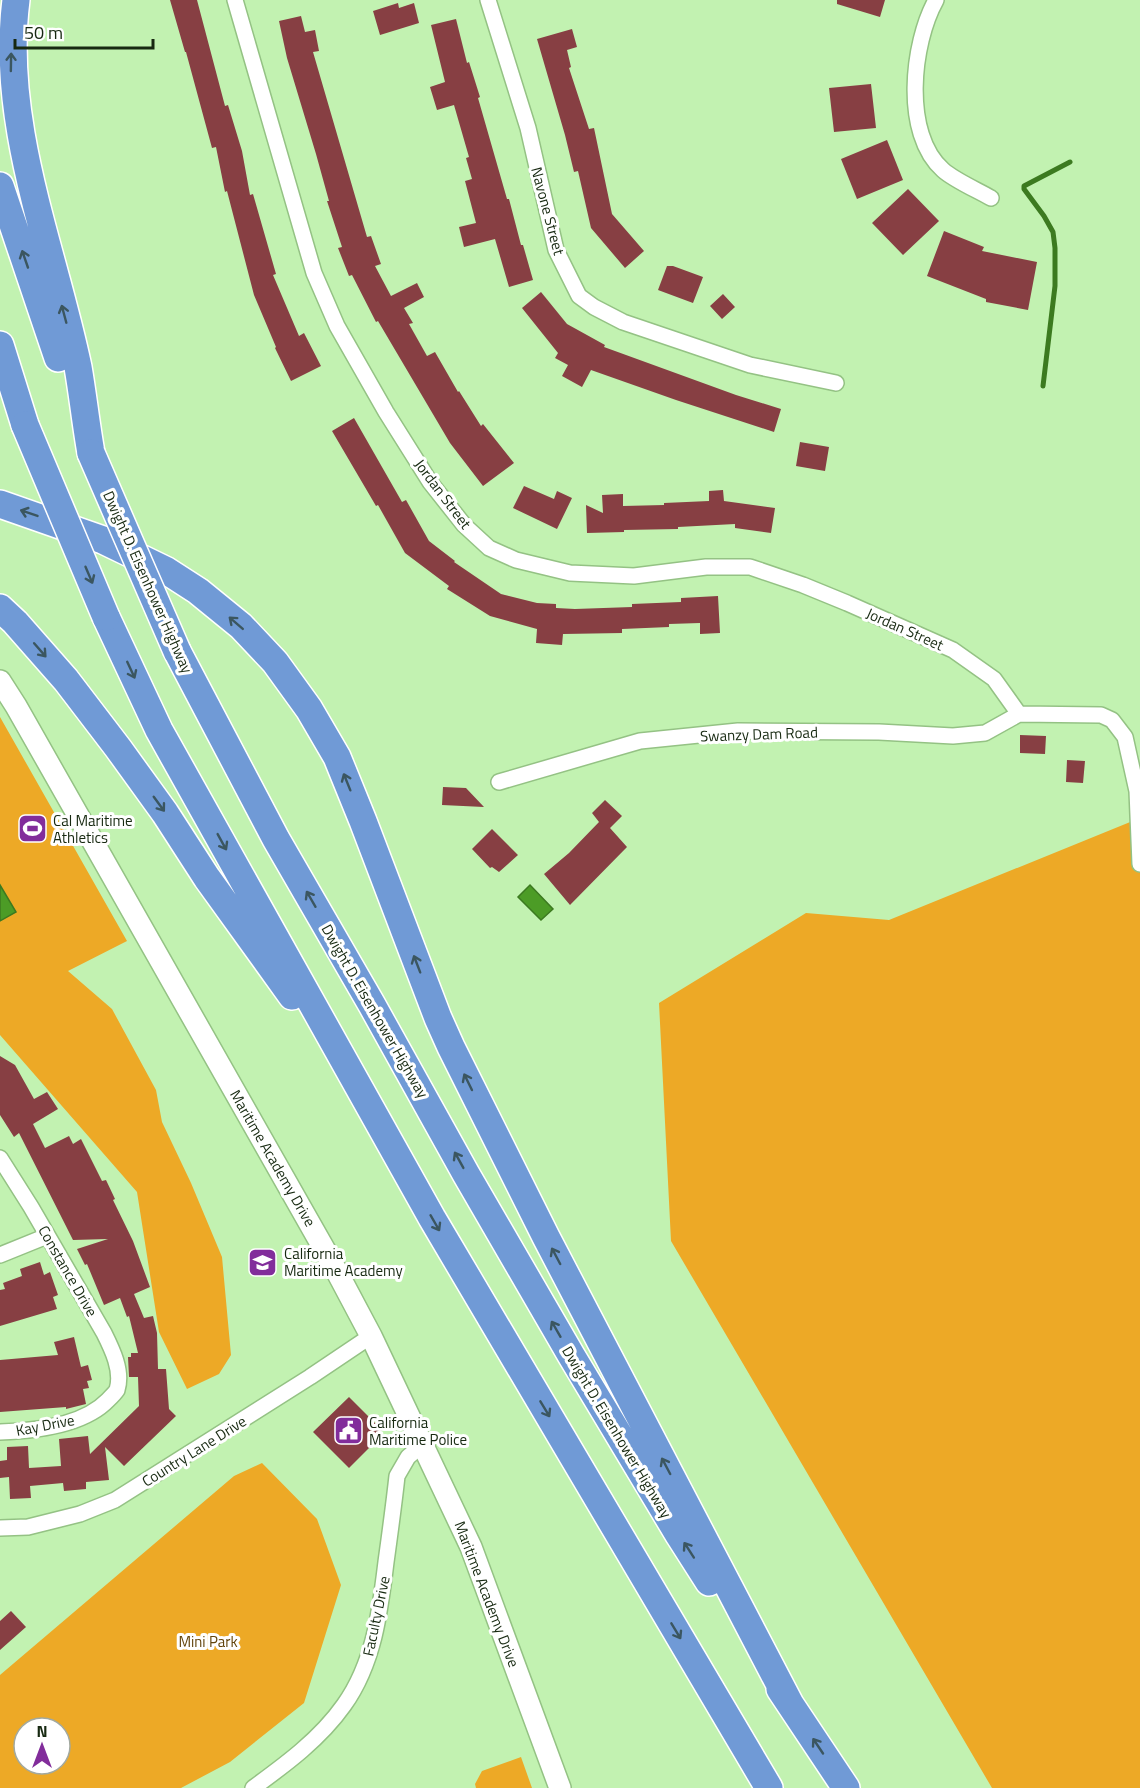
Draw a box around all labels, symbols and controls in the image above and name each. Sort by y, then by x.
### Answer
scale bar [15,12,153,50]
text: 50 m [24,19,63,46]
one-way arrow [5,52,17,72]
street label: Navone Street [525,164,571,258]
one-way arrow [18,250,29,269]
one-way arrow [57,304,69,323]
street label: Jordan Street [409,454,477,535]
street label: Dwight D. Eisenhower Highway [97,487,199,677]
one-way arrow [20,507,39,518]
one-way arrow [83,566,95,584]
street label: Jordan Street [863,602,948,657]
one-way arrow [229,616,244,630]
one-way arrow [33,643,47,658]
one-way arrow [126,660,138,678]
street label: Swanzy Dam Road [700,720,818,748]
one-way arrow [341,773,352,791]
one-way arrow [153,796,165,812]
place label: Cal Maritime Athletics [53,809,133,849]
sports icon: Cal Maritime Athletics [16,813,48,845]
one-way arrow [216,833,228,850]
one-way arrow [304,891,316,908]
street label: Dwight D. Eisenhower Highway [316,920,434,1102]
one-way arrow [410,955,421,973]
one-way arrow [462,1074,473,1092]
street label: Maritime Academy Drive [224,1085,322,1231]
one-way arrow [452,1152,464,1169]
one-way arrow [430,1214,442,1231]
street label: Constance Drive [33,1221,103,1321]
place label: California Maritime Academy [284,1242,403,1282]
school or university icon: California Maritime Academy [247,1246,279,1278]
one-way arrow [550,1248,562,1265]
one-way arrow [549,1321,561,1338]
street label: Dwight D. Eisenhower Highway [556,1342,678,1522]
one-way arrow [539,1400,551,1417]
street label: Kay Drive [14,1408,76,1442]
street label: Country Lane Drive [137,1410,251,1492]
place label: California Maritime Police [369,1411,467,1451]
public building icon: California Maritime Police [332,1415,364,1447]
one-way arrow [660,1458,672,1475]
street label: Maritime Academy Drive [449,1518,525,1670]
one-way arrow [682,1542,694,1559]
street label: Faculty Drive [356,1574,396,1658]
one-way arrow [671,1622,683,1639]
park label: Mini Park [178,1630,238,1653]
north arrow [12,1716,72,1776]
text: N [36,1719,48,1743]
one-way arrow [812,1738,824,1755]

